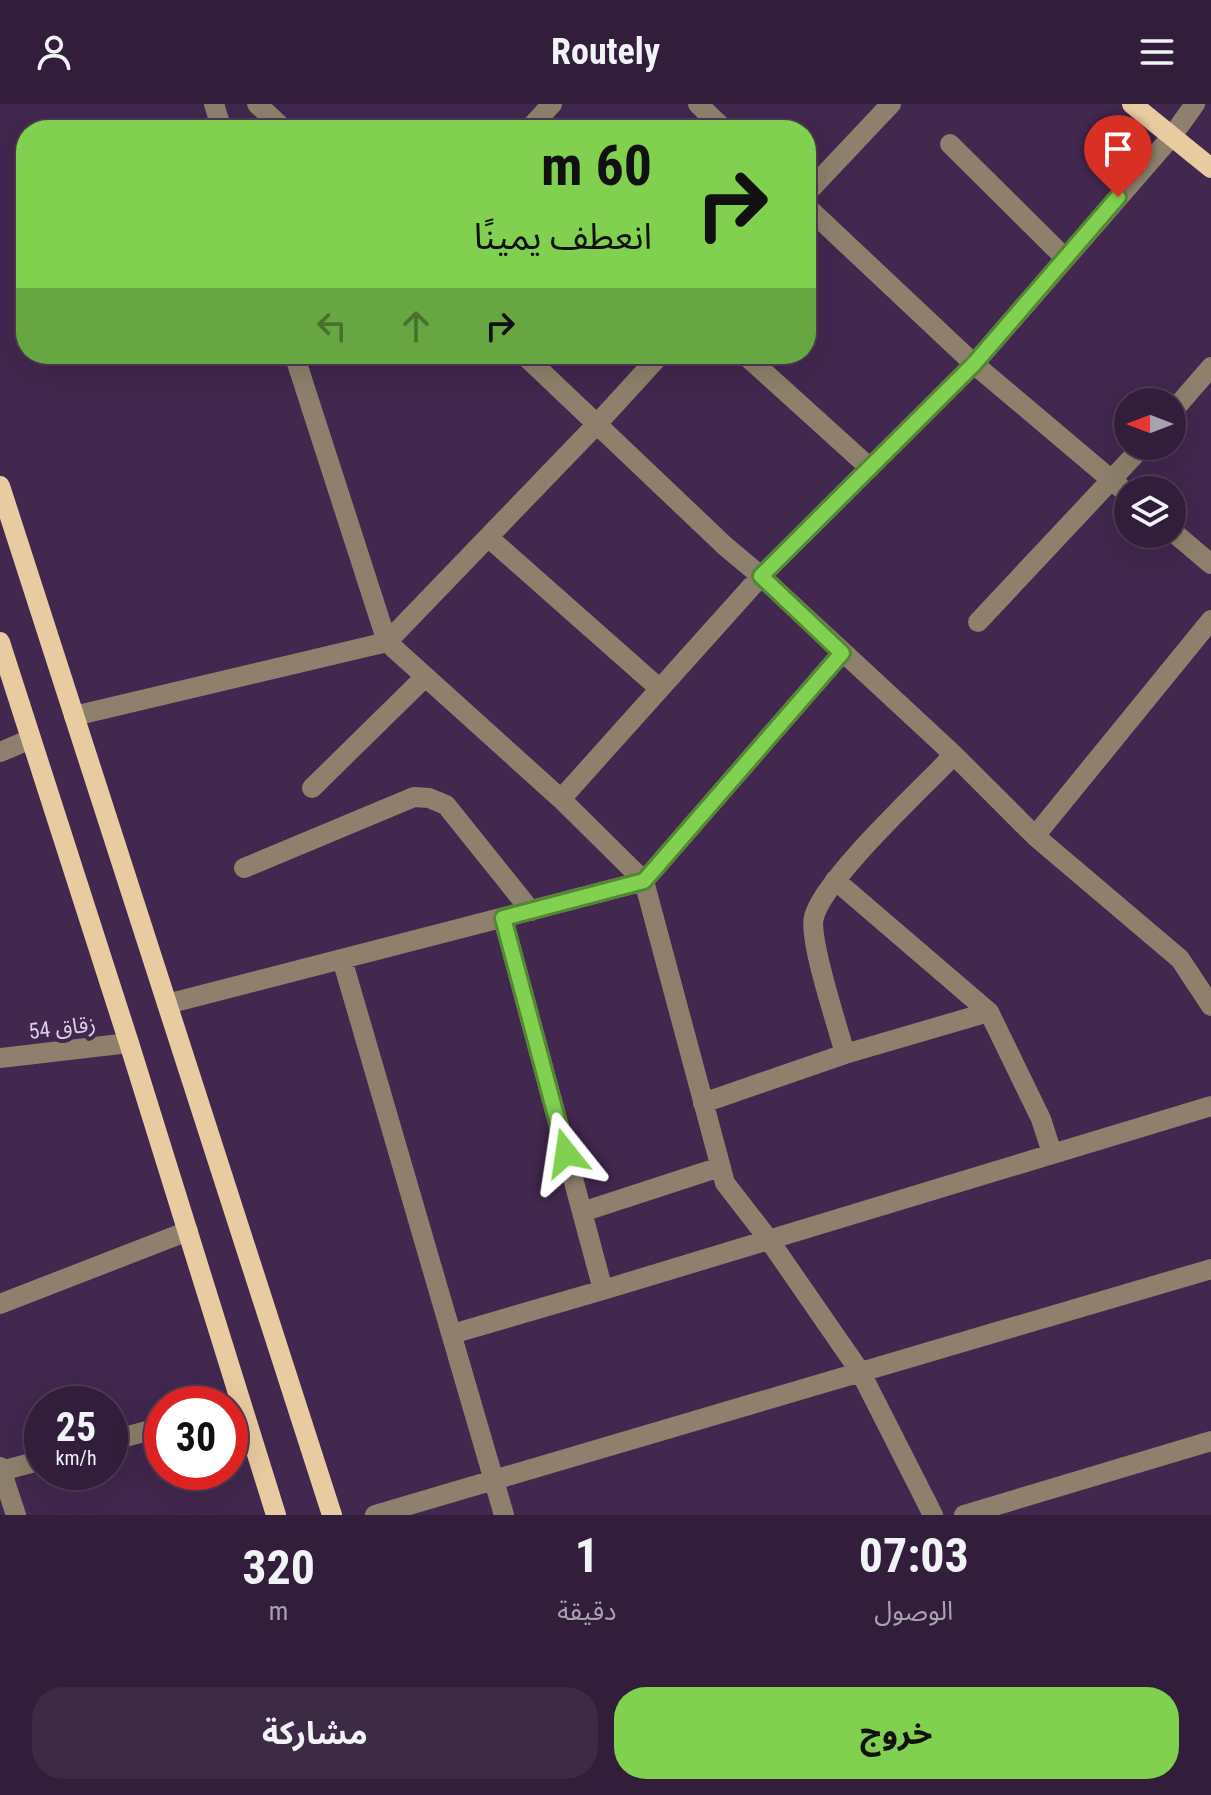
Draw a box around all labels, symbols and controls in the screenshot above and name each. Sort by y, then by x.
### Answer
icon: person [32,30,76,74]
icon: menu [1135,30,1179,74]
text: Routely [551,31,660,73]
pin [1084,115,1152,197]
icon: arrive [1096,127,1140,171]
text: 60 m [541,133,652,199]
icon: right [680,152,784,256]
text: انعطف يمينًا [474,216,652,258]
icon: left [310,304,354,348]
icon: ahead [394,304,438,348]
icon: right [478,304,522,348]
north arrow [1114,388,1186,460]
map controls [1114,388,1186,548]
button: layers [1114,476,1186,548]
street label: زقاق 54 [27,1011,97,1045]
position arrow [524,1111,608,1195]
speed limit sign: 30 [144,1386,248,1490]
text: 25 [56,1404,96,1451]
text: km/h [55,1446,97,1470]
text: 1 [575,1527,599,1584]
text: 07:03 [859,1527,969,1584]
text: 320 [242,1539,315,1596]
text: m [269,1596,288,1626]
text: دقيقة [557,1596,616,1626]
text: الوصول [874,1596,953,1626]
button: مشاركة [32,1687,598,1779]
button: خروج [614,1687,1179,1779]

